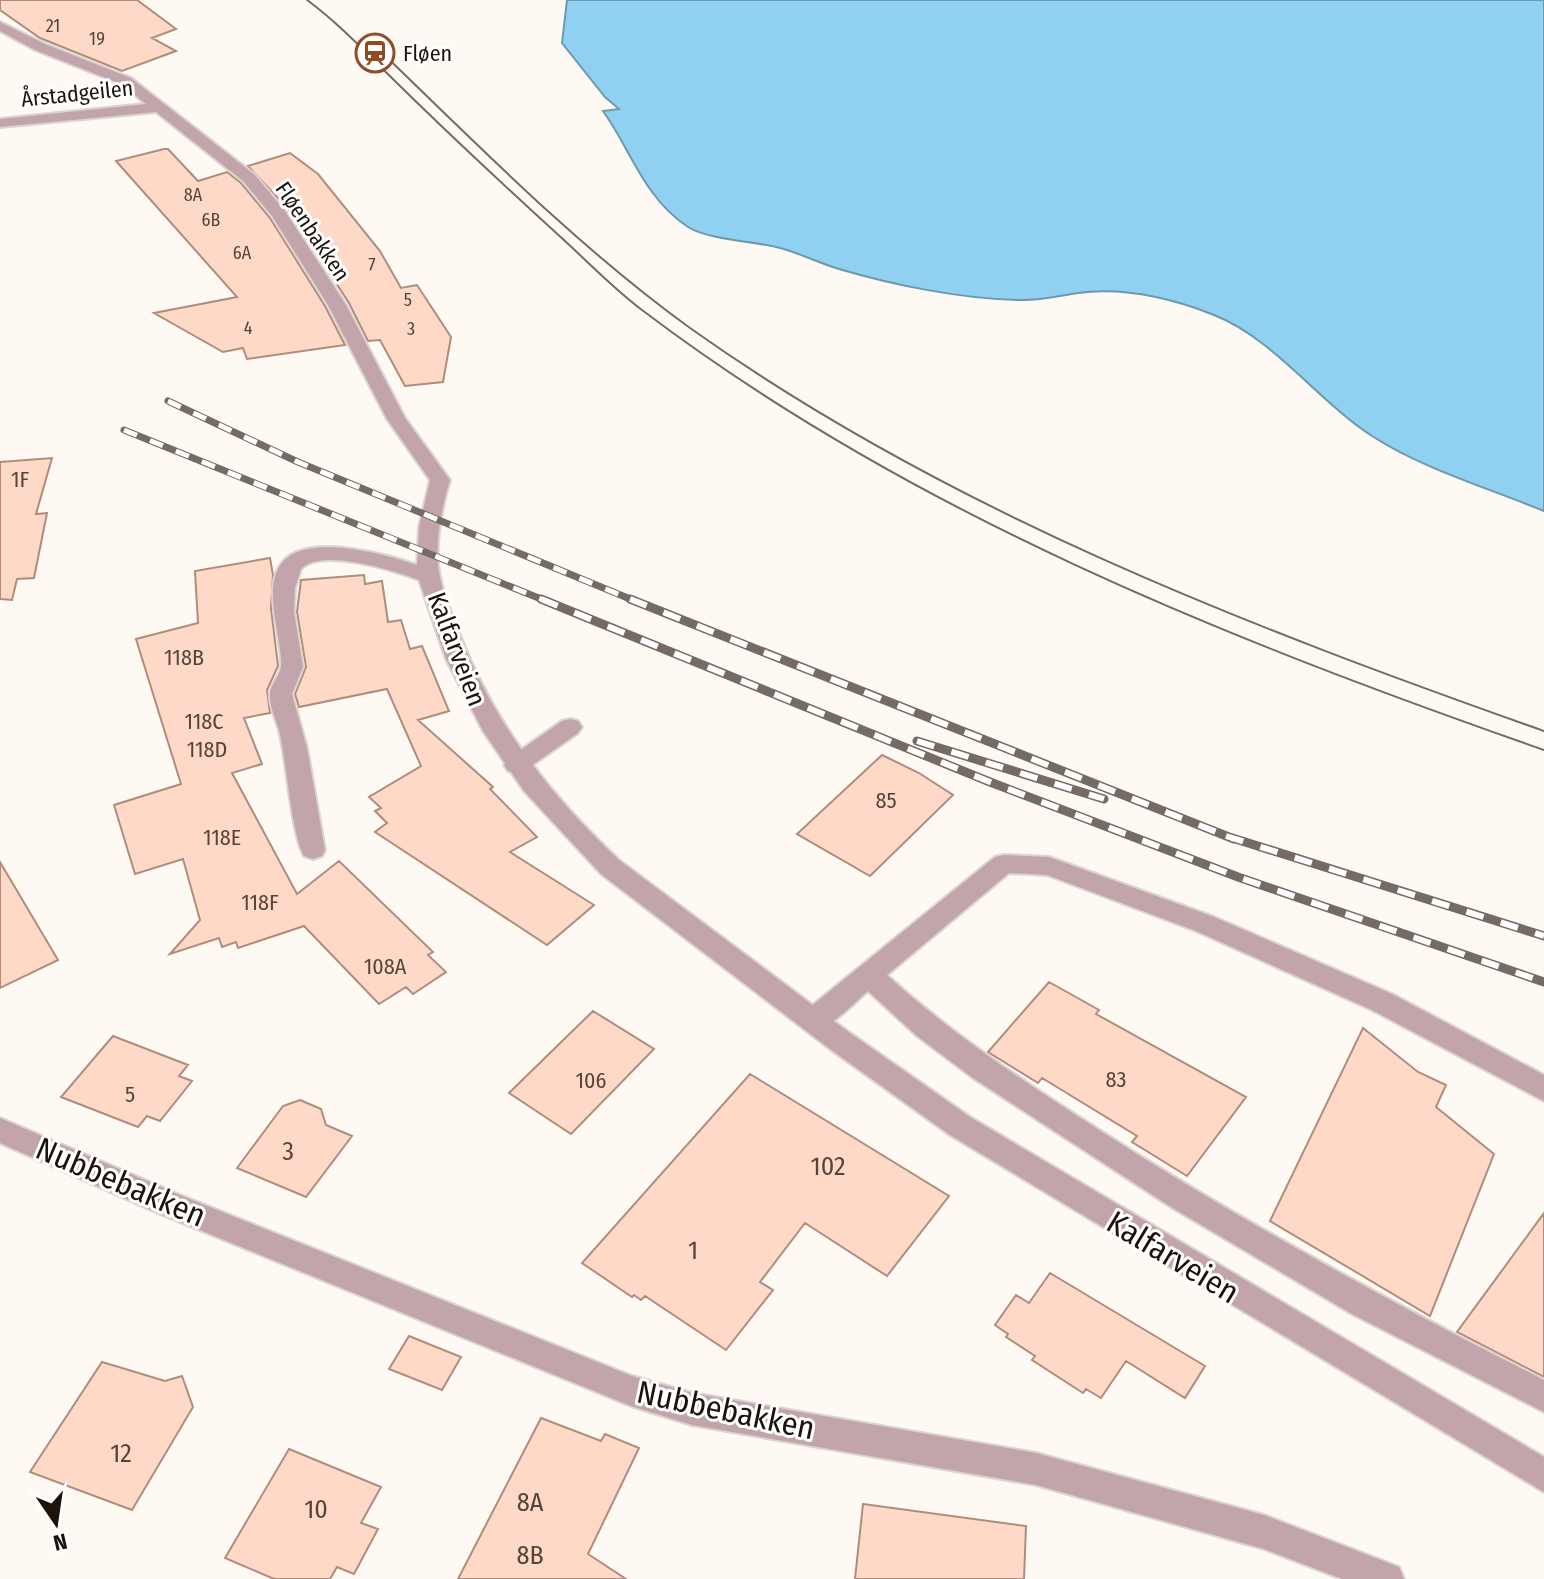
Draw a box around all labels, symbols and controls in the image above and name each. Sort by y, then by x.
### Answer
house number: 21 [46,15,60,37]
house number: 19 [89,28,105,50]
station icon: Fløen [354,32,396,74]
place label: Fløen [403,40,452,67]
street label: Årstadgeilen [20,74,134,113]
street label: Fløenbakken [269,176,356,286]
house number: 8A [184,184,203,206]
house number: 6B [202,209,221,231]
house number: 6A [233,242,252,264]
house number: 7 [368,254,376,276]
house number: 5 [404,289,412,311]
house number: 4 [244,317,253,339]
house number: 3 [407,318,415,340]
house number: 1F [11,466,29,493]
street label: Kalfarveien [421,588,492,711]
house number: 118B [164,644,204,671]
house number: 118C [184,708,224,735]
house number: 118D [187,736,227,763]
house number: 85 [875,787,897,814]
house number: 118E [203,824,241,851]
house number: 118F [241,889,279,916]
house number: 108A [364,953,407,980]
house number: 83 [1106,1066,1126,1093]
house number: 106 [576,1067,607,1094]
house number: 5 [125,1081,135,1108]
street label: Nubbebakken [30,1129,212,1235]
house number: 3 [282,1136,294,1167]
house number: 102 [811,1151,845,1182]
street label: Kalfarveien [1100,1203,1246,1311]
house number: 1 [688,1235,698,1266]
street label: Nubbebakken [634,1373,818,1447]
house number: 12 [110,1438,132,1469]
north arrow [16,1483,96,1563]
house number: 8A [517,1487,544,1518]
house number: 10 [304,1494,328,1525]
text: N [51,1527,70,1557]
house number: 8B [516,1540,544,1571]

